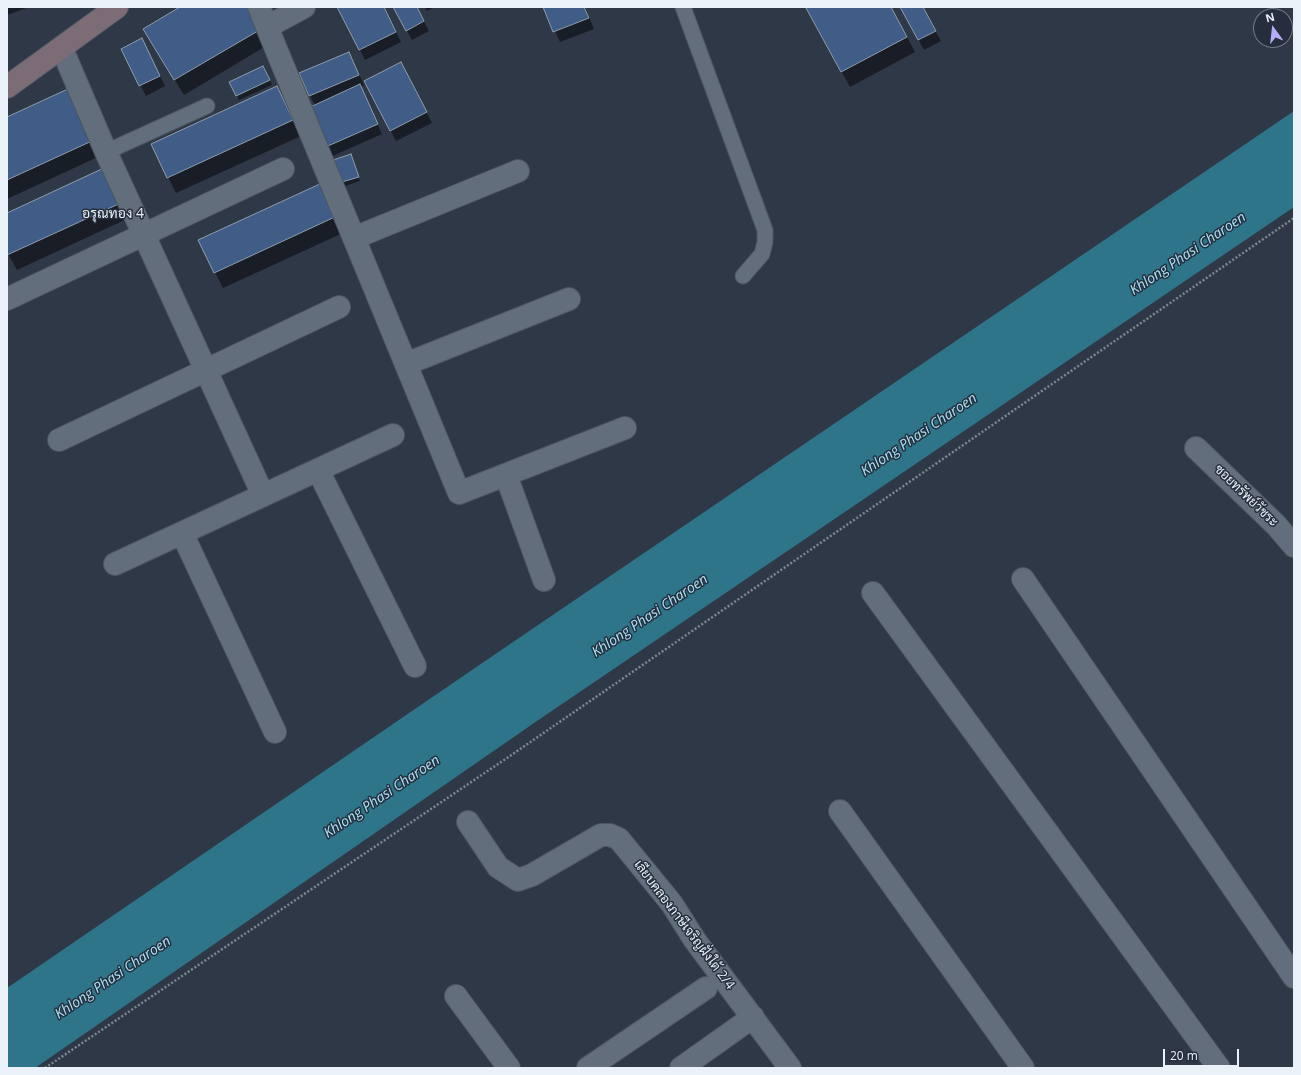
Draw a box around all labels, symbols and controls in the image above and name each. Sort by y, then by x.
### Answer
north arrow [1253,8,1293,48]
text: N [1264,8,1276,25]
district label: อรุณทอง 4 [82,206,144,222]
water label: Khlong Phasi Charoen [1127,209,1249,299]
water label: Khlong Phasi Charoen [858,390,980,480]
street label: ซอยทรัพย์วัชระ [1211,462,1281,530]
water label: Khlong Phasi Charoen [589,571,711,661]
water label: Khlong Phasi Charoen [321,752,443,842]
street label: เลียบคลองภาษีเจริญฝั่งใต้ 2/4 [630,857,738,993]
water label: Khlong Phasi Charoen [52,933,174,1023]
scale bar [1165,1041,1241,1067]
text: 20 m [1170,1047,1198,1064]

